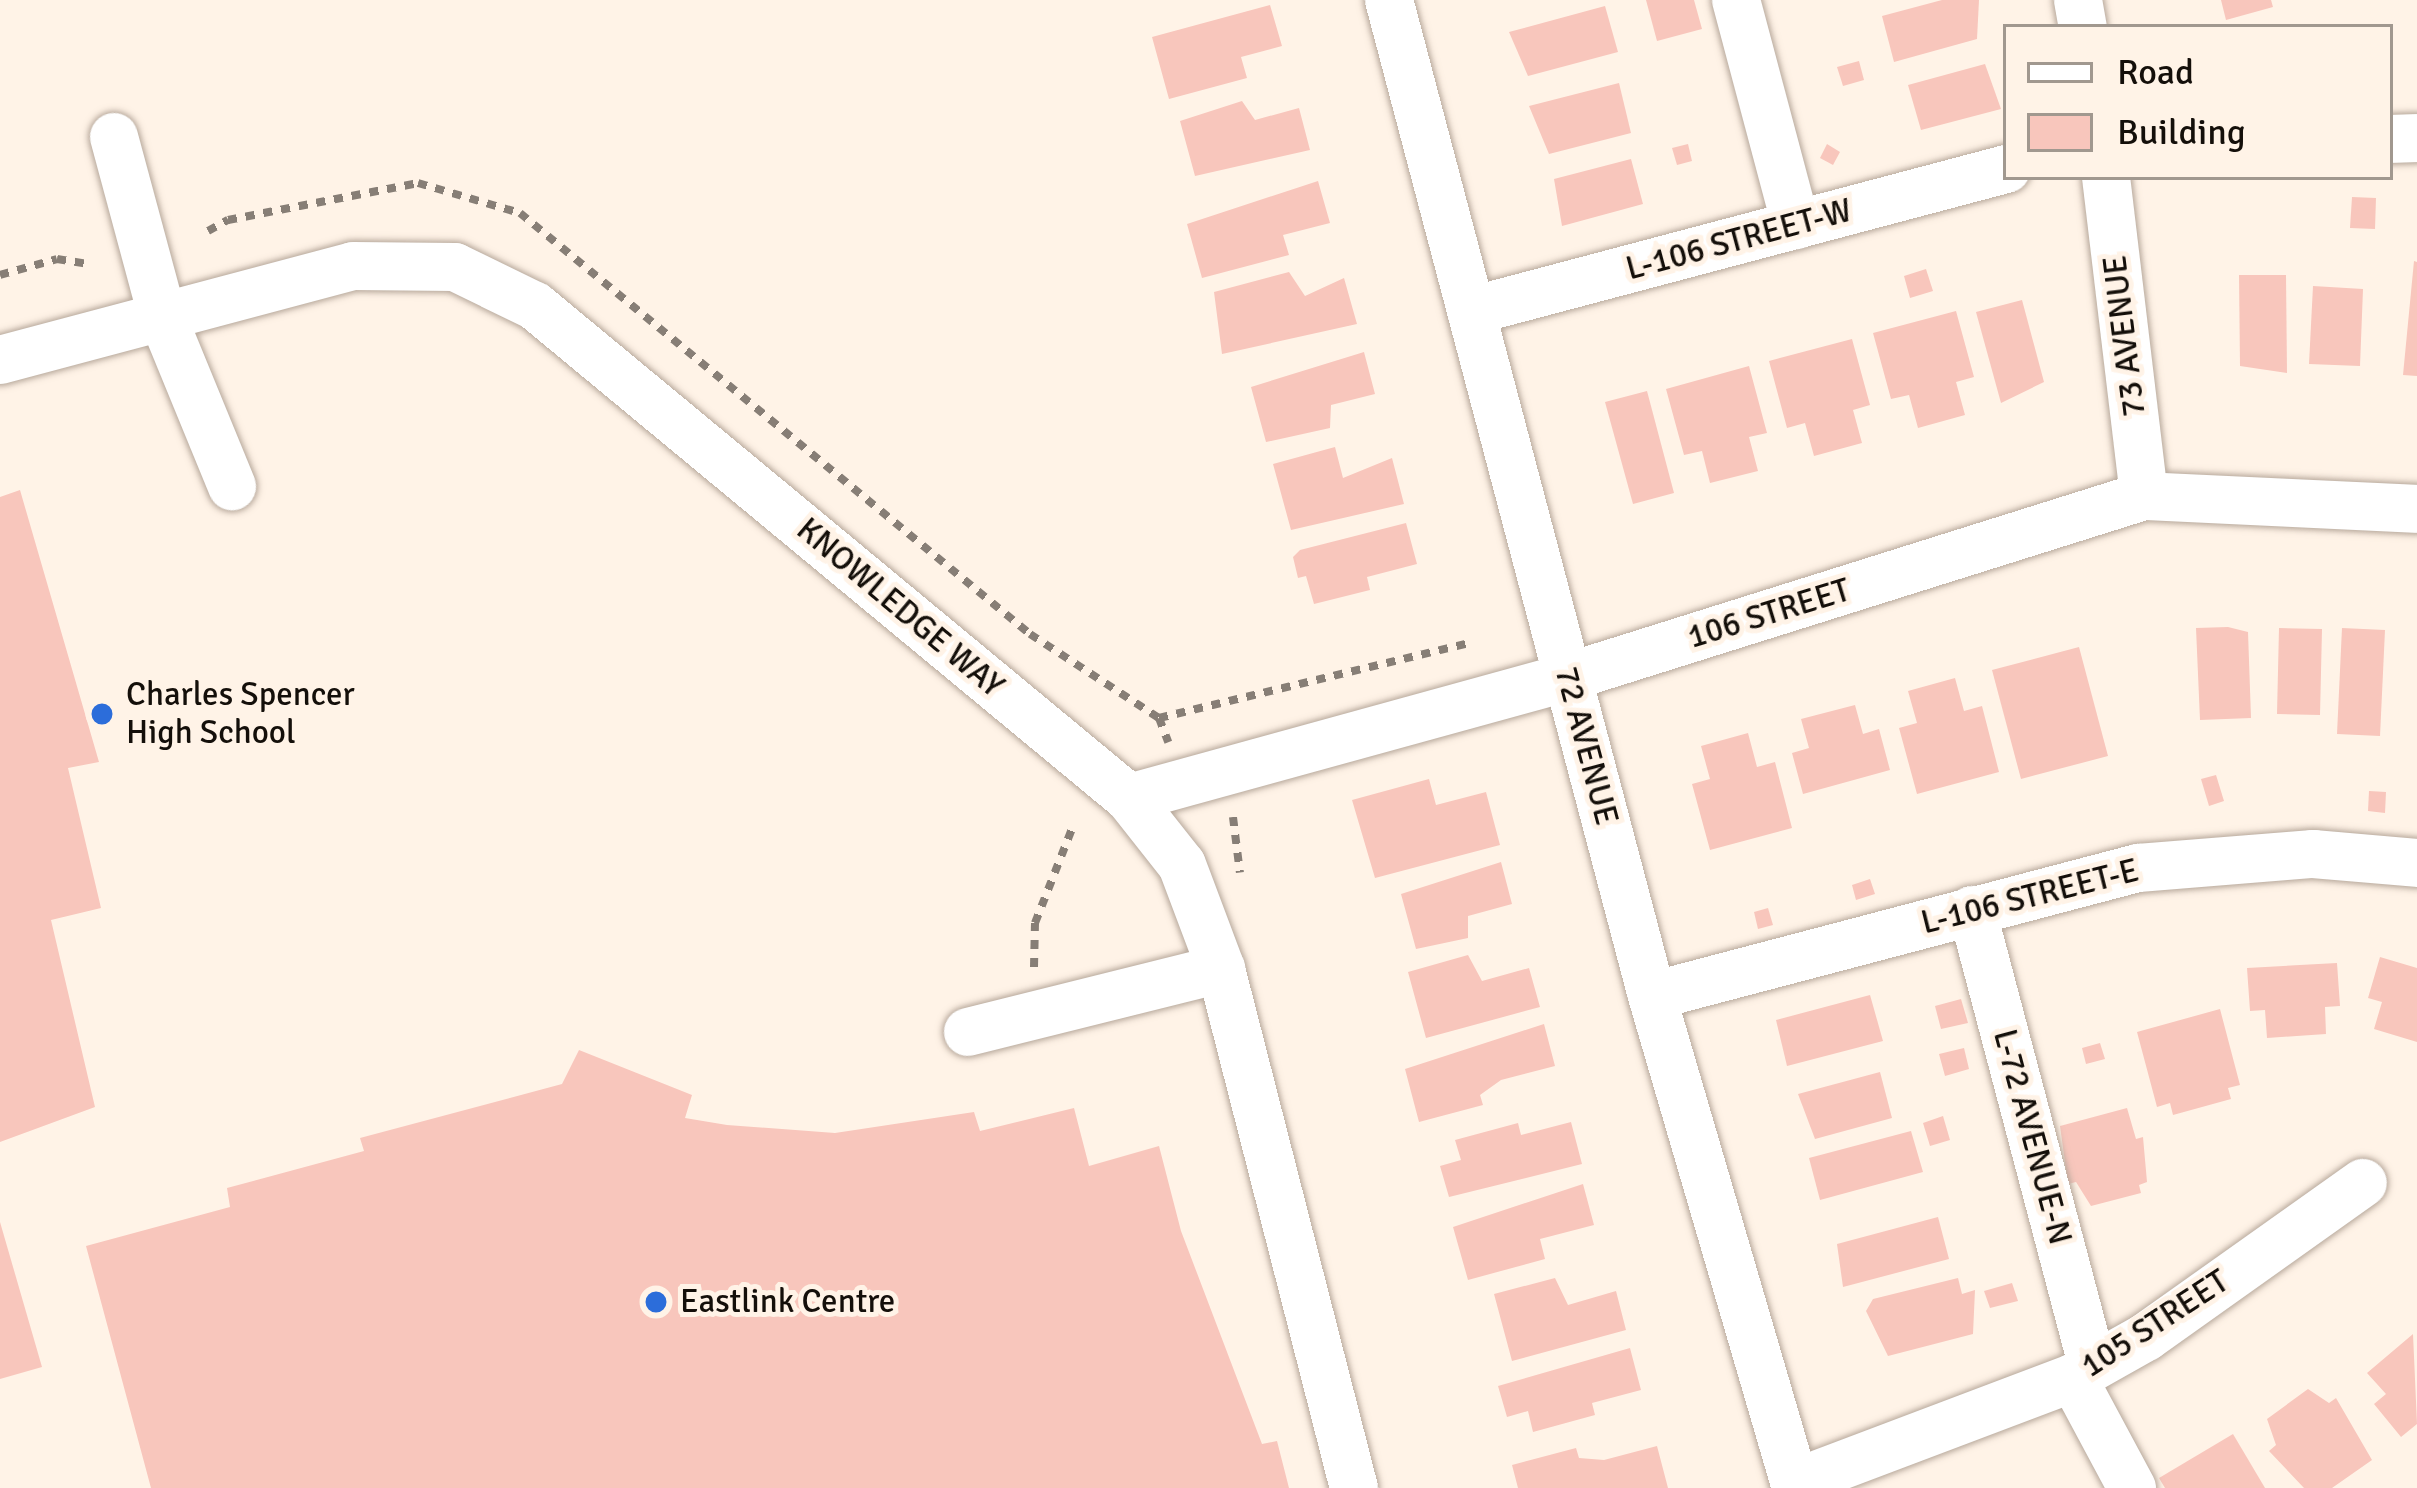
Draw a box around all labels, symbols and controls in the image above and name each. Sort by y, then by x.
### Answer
legend [2003,24,2393,180]
text: Road [2117,50,2194,95]
text: Building [2117,110,2246,155]
street label: L-106 STREET-W [1622,191,1856,289]
street label: 73 AVENUE [2095,253,2155,419]
street label: KNOWLEDGE WAY [788,510,1012,706]
street label: 106 STREET [1683,571,1855,657]
street label: 72 AVENUE [1546,663,1626,829]
place label: Charles Spencer High School [126,675,355,753]
marker: Charles Spencer High School [89,701,115,727]
street label: L-106 STREET-E [1917,851,2143,943]
street label: L-72 AVENUE-N [1984,1025,2080,1249]
street label: 105 STREET [2074,1262,2236,1386]
place label: Eastlink Centre [680,1282,895,1322]
marker: Eastlink Centre [643,1289,669,1315]

